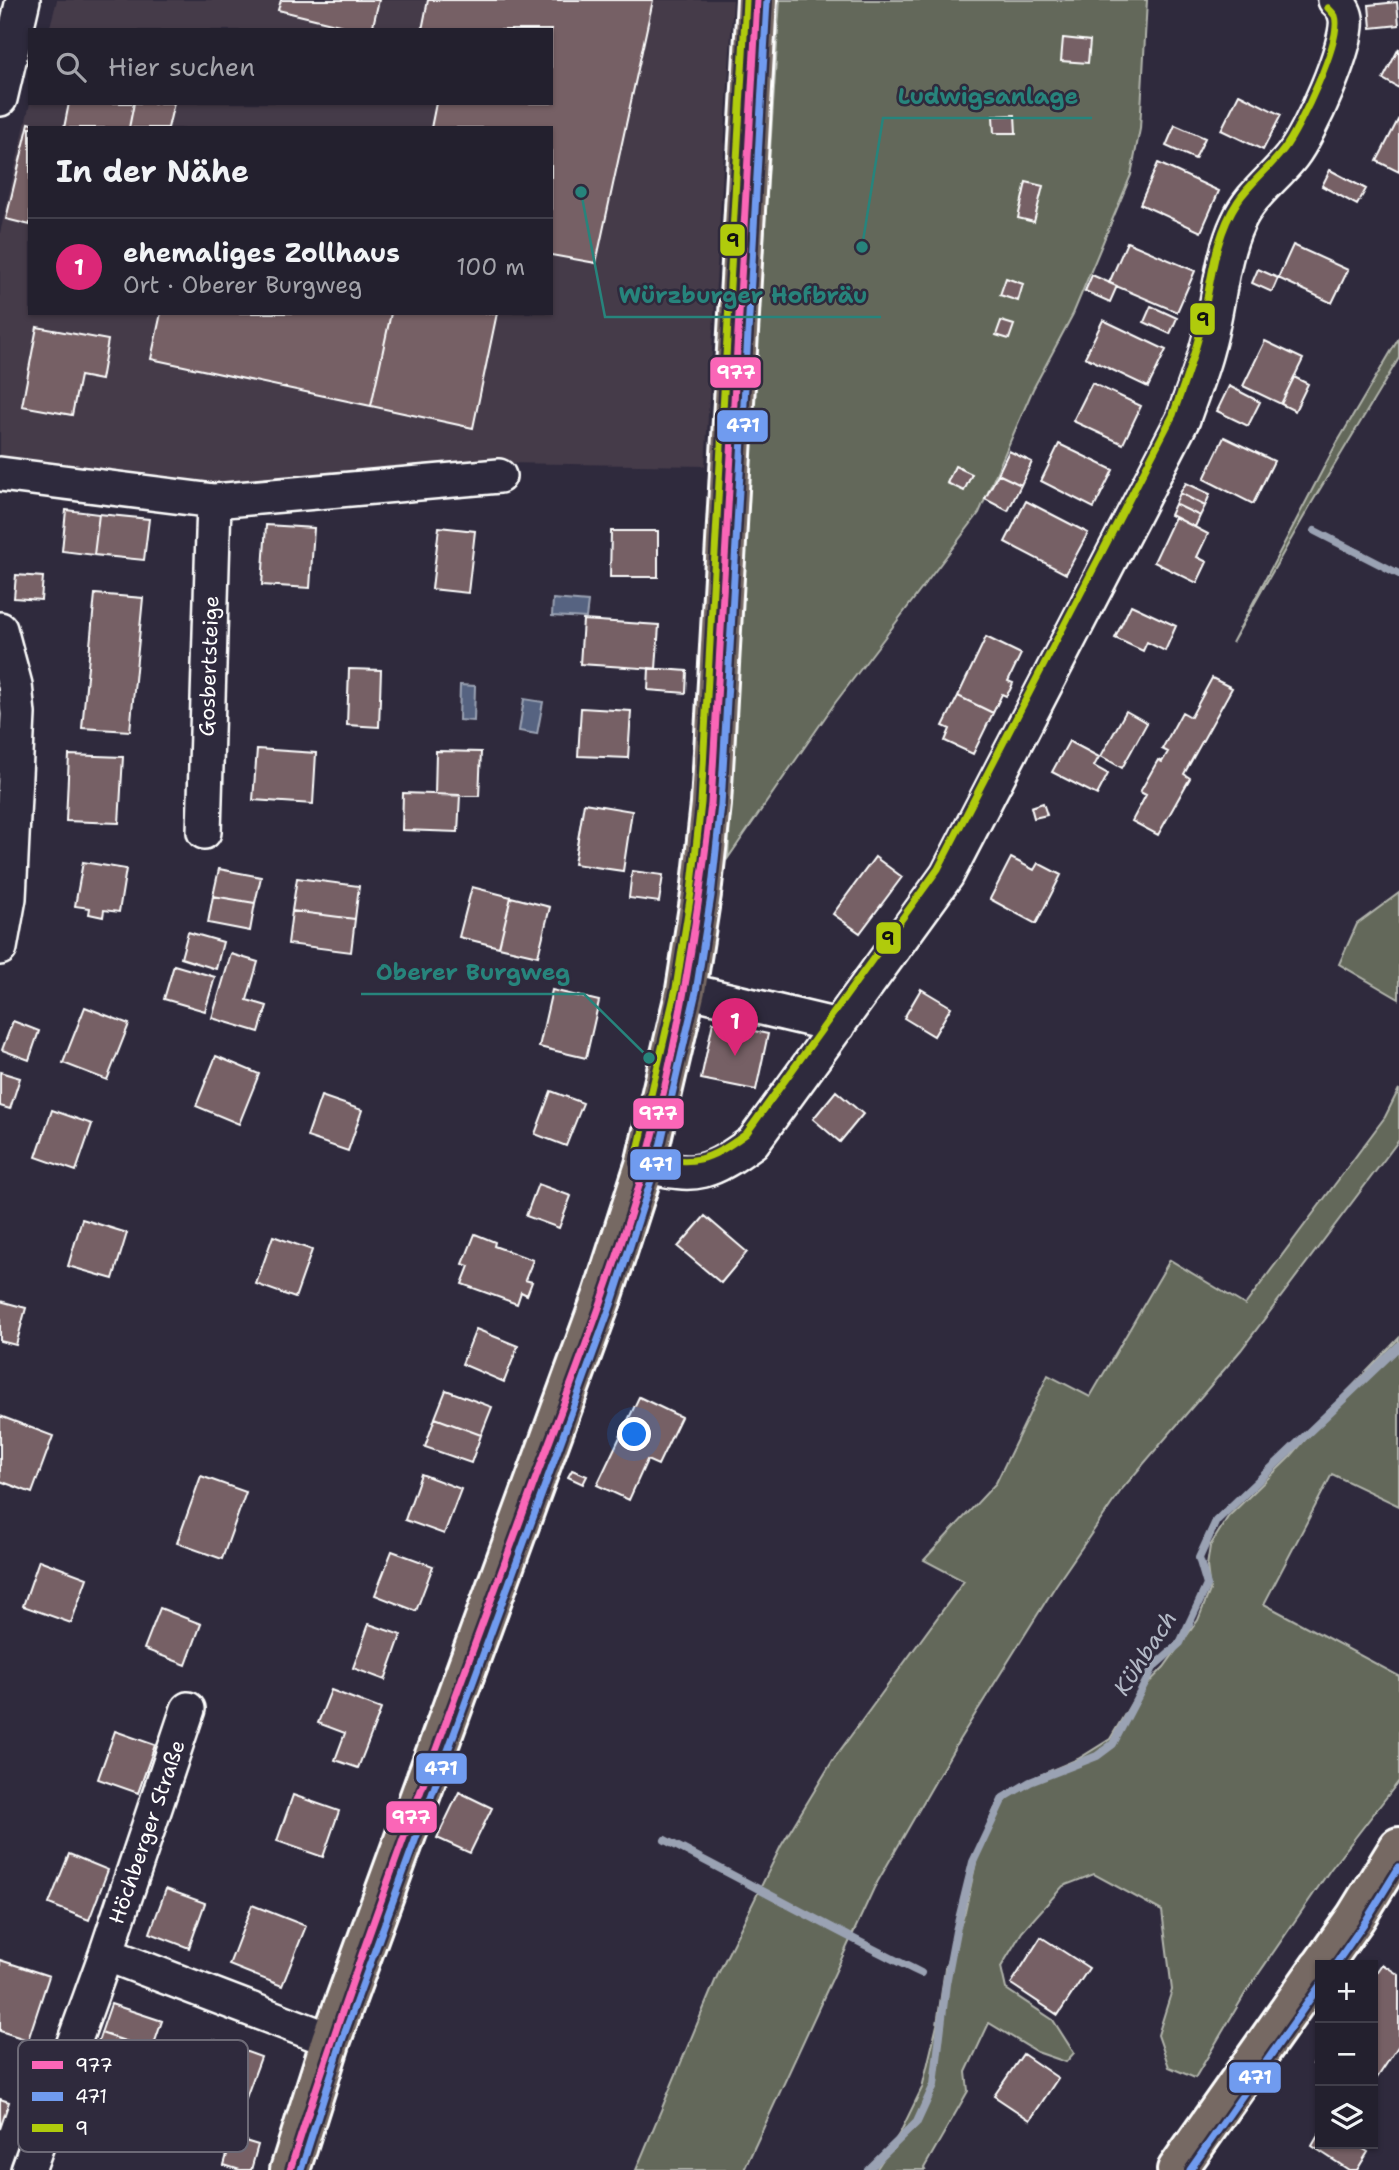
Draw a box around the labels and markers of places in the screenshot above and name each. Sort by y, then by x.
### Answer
callout: Ludwigsanlage [883,74,1092,118]
callout: Würzburger Hofbräu [605,273,881,317]
callout: Oberer Burgweg [361,950,584,994]
pin: 1 [712,998,758,1056]

